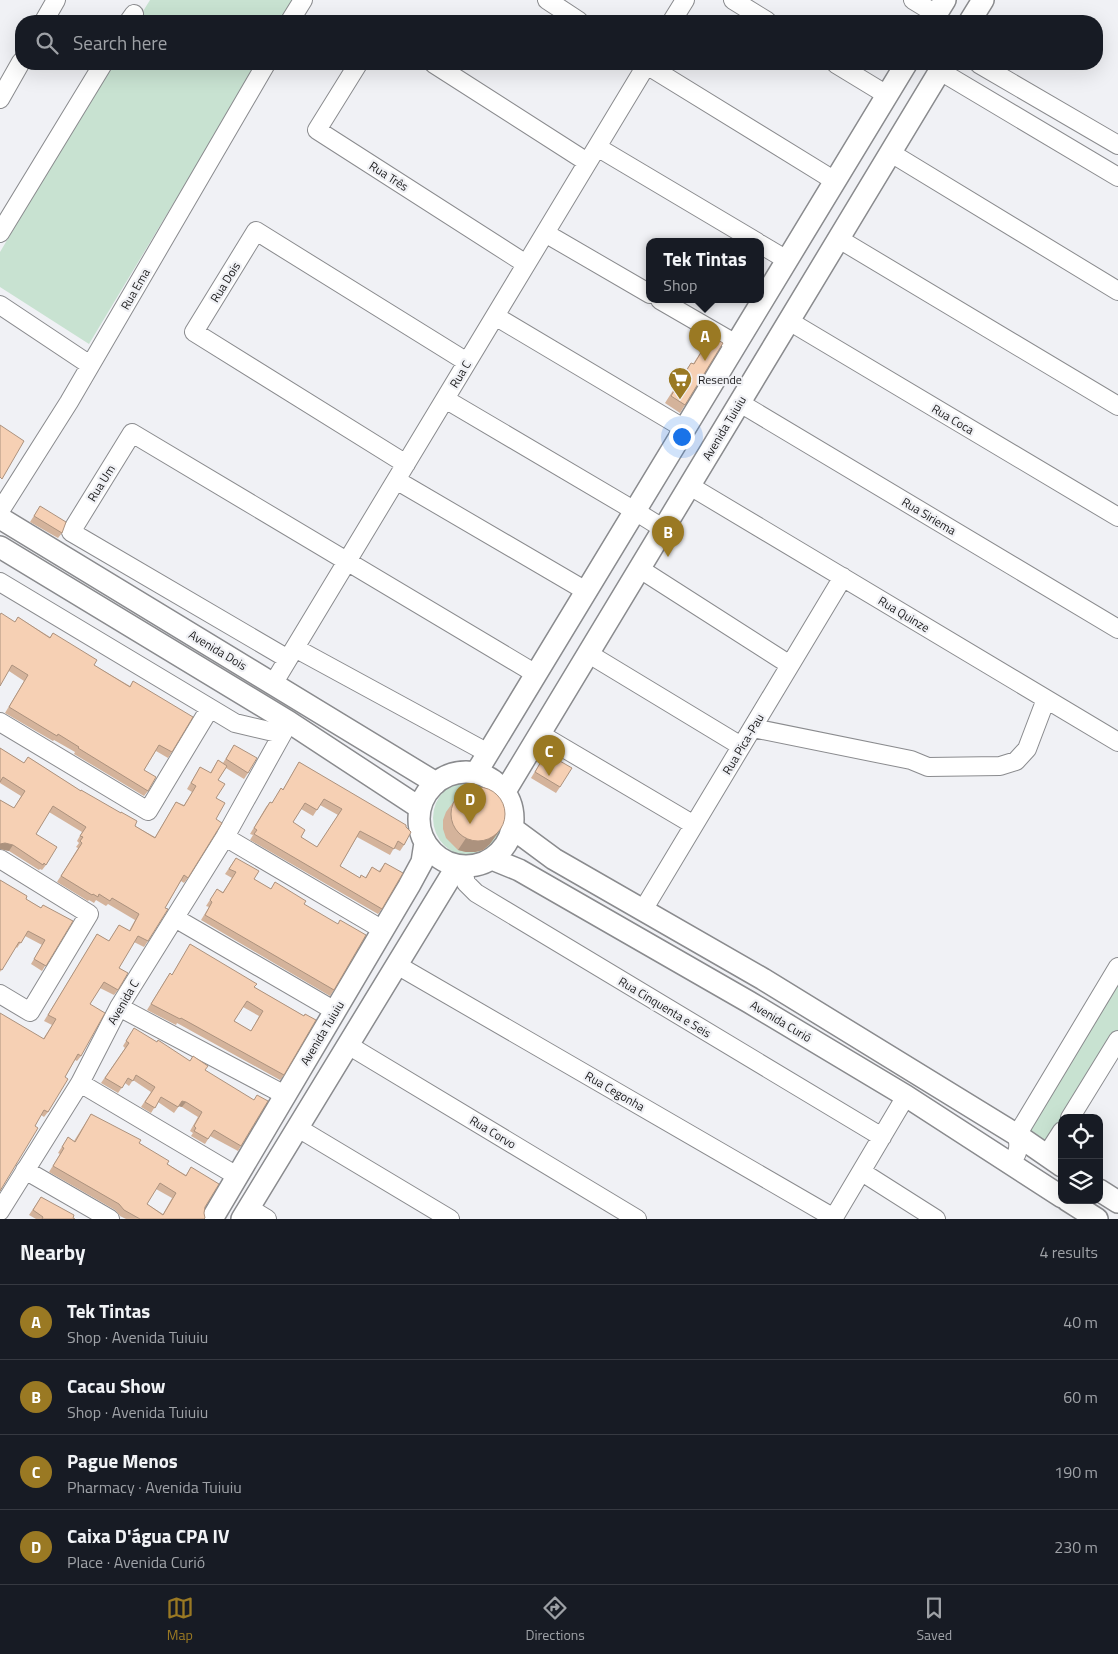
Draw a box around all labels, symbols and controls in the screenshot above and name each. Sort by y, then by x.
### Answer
search box [15,15,1103,70]
text: Search here [73,28,167,57]
icon: search [33,29,61,57]
street label: Rua Três [366,156,413,196]
popup [646,238,764,303]
text: Tek Tintas [663,244,747,273]
street label: Rua Dois [205,258,245,306]
street label: Rua Ema [116,265,154,313]
text: Shop [663,273,697,297]
pin: A [689,320,721,361]
street label: Rua C [444,356,476,391]
supermarket icon: Resende [667,366,693,400]
place label: Resende [698,370,742,389]
street label: Avenida Tuiuiu [697,392,751,464]
street label: Rua Coca [928,399,978,439]
your location [669,424,695,450]
street label: Rua Um [82,461,120,505]
street label: Rua Siriema [898,492,960,540]
pin: B [652,516,684,557]
street label: Rua Quinze [875,591,933,637]
street label: Avenida Dois [185,625,251,675]
street label: Rua Pica-Pau [717,710,769,778]
pin: C [533,735,565,776]
pin: D [454,783,486,824]
street label: Rua Cinquenta e Seis [615,972,715,1043]
street label: Avenida C [102,976,144,1028]
street label: Avenida Curió [747,995,815,1047]
street label: Avenida Tuiuiu [295,997,349,1069]
street label: Rua Cegonha [582,1066,648,1116]
street label: Rua Corvo [466,1111,520,1153]
map controls [1058,1114,1103,1204]
button: locate [1058,1114,1103,1159]
button: layers [1058,1159,1103,1204]
text: Nearby [20,1236,85,1268]
text: 4 results [1039,1240,1098,1264]
text: Tek Tintas [67,1296,150,1325]
text: A [31,1310,41,1334]
text: 40 m [1063,1310,1098,1334]
text: Shop · Avenida Tuiuiu [67,1325,208,1349]
text: Cacau Show [67,1371,166,1400]
text: B [31,1385,41,1409]
text: 60 m [1063,1385,1098,1409]
text: Shop · Avenida Tuiuiu [67,1400,208,1424]
text: Pague Menos [67,1446,178,1475]
text: C [32,1460,40,1484]
text: 190 m [1054,1460,1098,1484]
text: Pharmacy · Avenida Tuiuiu [67,1475,242,1499]
text: Caixa D'água CPA IV [67,1521,229,1550]
text: D [31,1535,41,1559]
text: 230 m [1054,1535,1098,1559]
text: Place · Avenida Curió [67,1550,205,1574]
tab: Map [166,1594,194,1645]
tab: Directions [525,1594,585,1645]
tab: Saved [917,1594,952,1645]

